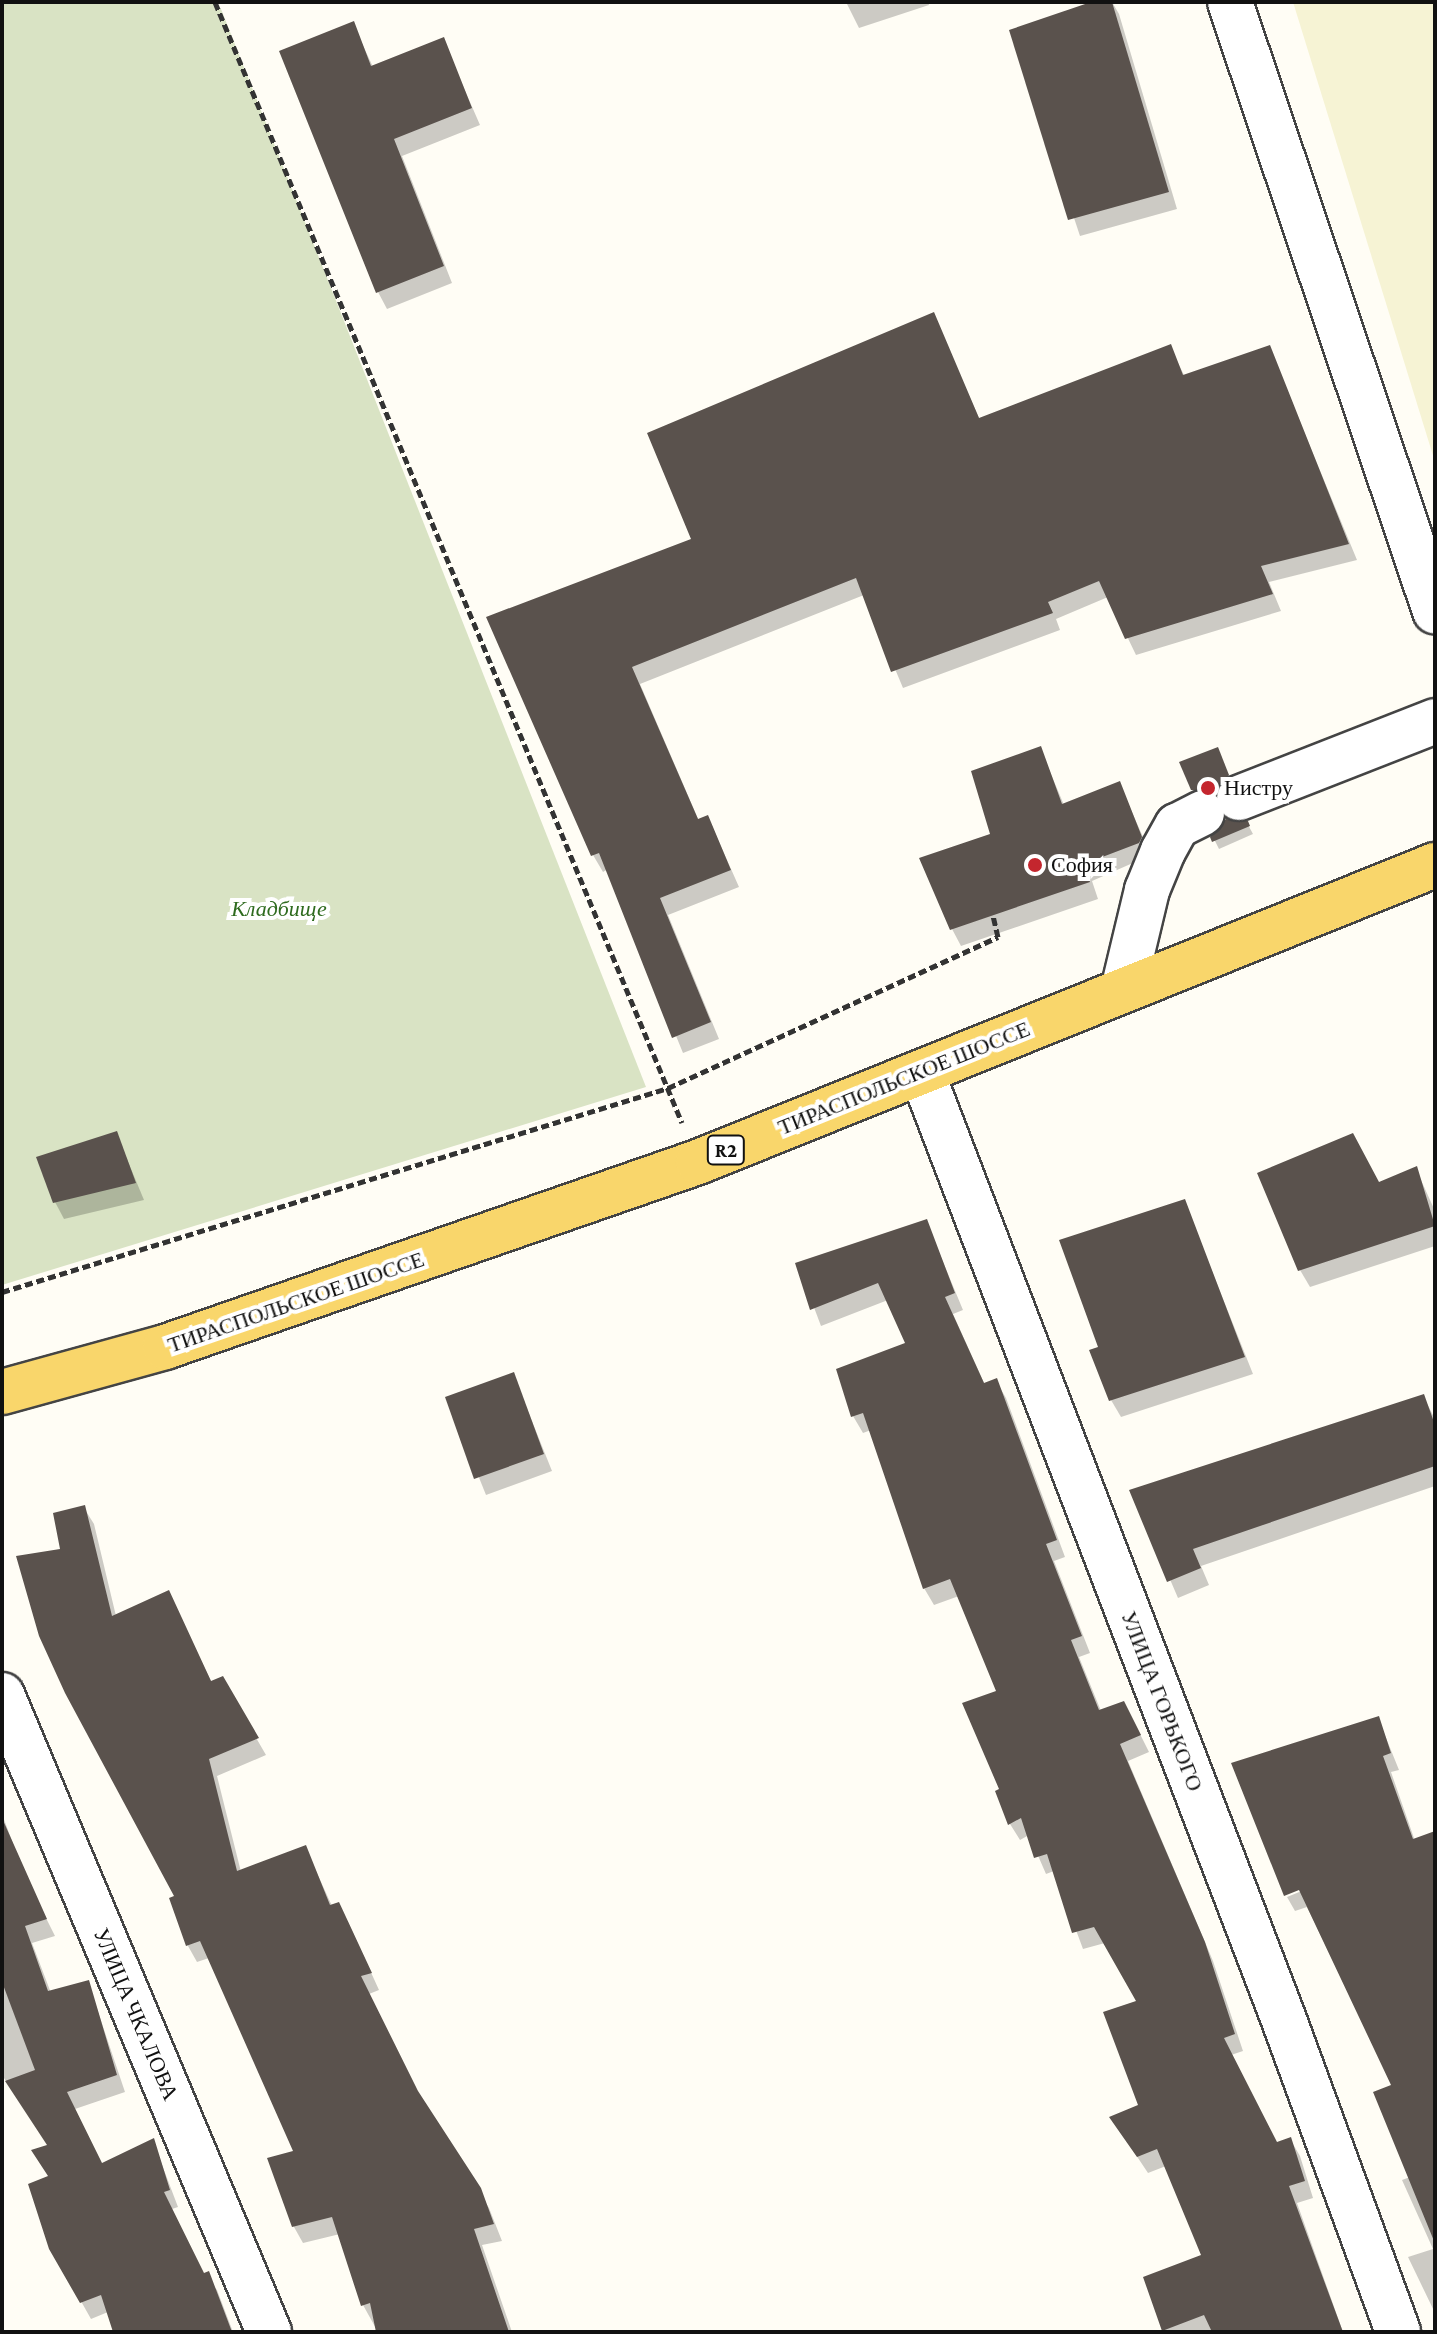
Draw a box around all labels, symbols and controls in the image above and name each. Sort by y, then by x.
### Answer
place label: Нистру [1224,775,1293,801]
marker: Нистру [1199,779,1217,797]
place label: София [1051,852,1113,878]
marker: София [1026,856,1044,874]
park label: Кладбище [231,896,327,922]
street label: ТИРАСПОЛЬСКОЕ ШОССЕ [774,1015,1034,1141]
road number: R2 [706,1134,746,1166]
street label: ТИРАСПОЛЬСКОЕ ШОССЕ [164,1246,428,1358]
street label: УЛИЦА ГОРЬКОГО [1115,1607,1209,1795]
street label: УЛИЦА ЧКАЛОВА [88,1924,184,2104]

